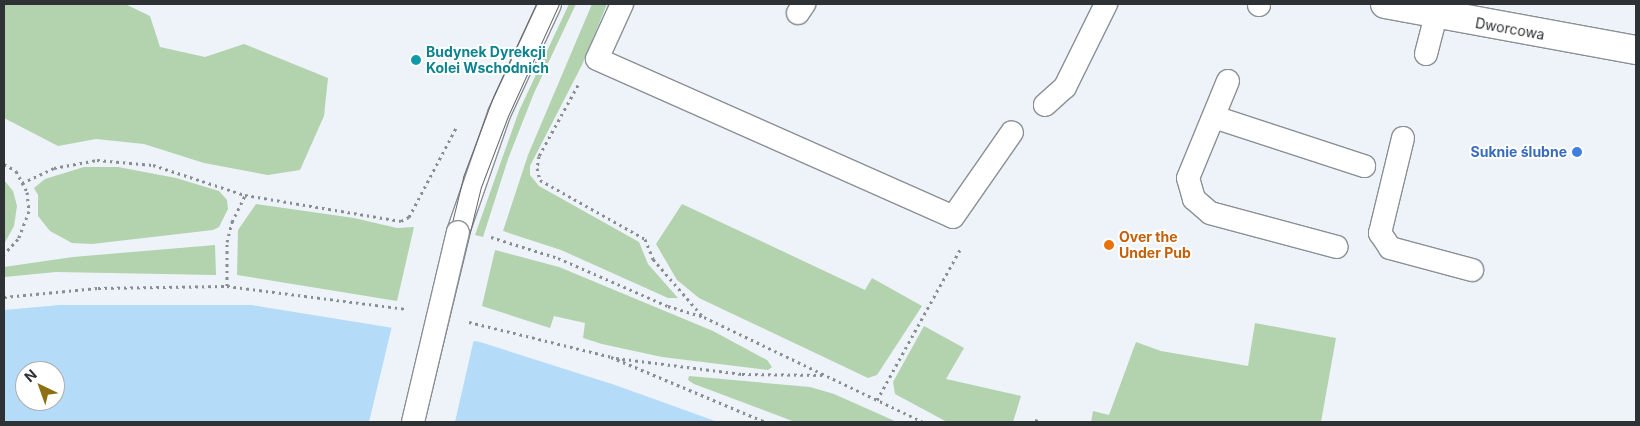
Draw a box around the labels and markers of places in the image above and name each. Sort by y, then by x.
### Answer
place label: Budynek Dyrekcji Kolei Wschodnich [426,44,549,76]
marker: Budynek Dyrekcji Kolei Wschodnich [410,54,422,66]
place label: Suknie ślubne [1471,144,1567,160]
marker: Suknie ślubne [1571,146,1583,158]
place label: Over the Under Pub [1119,229,1191,262]
marker: Over the Under Pub [1103,239,1115,251]

